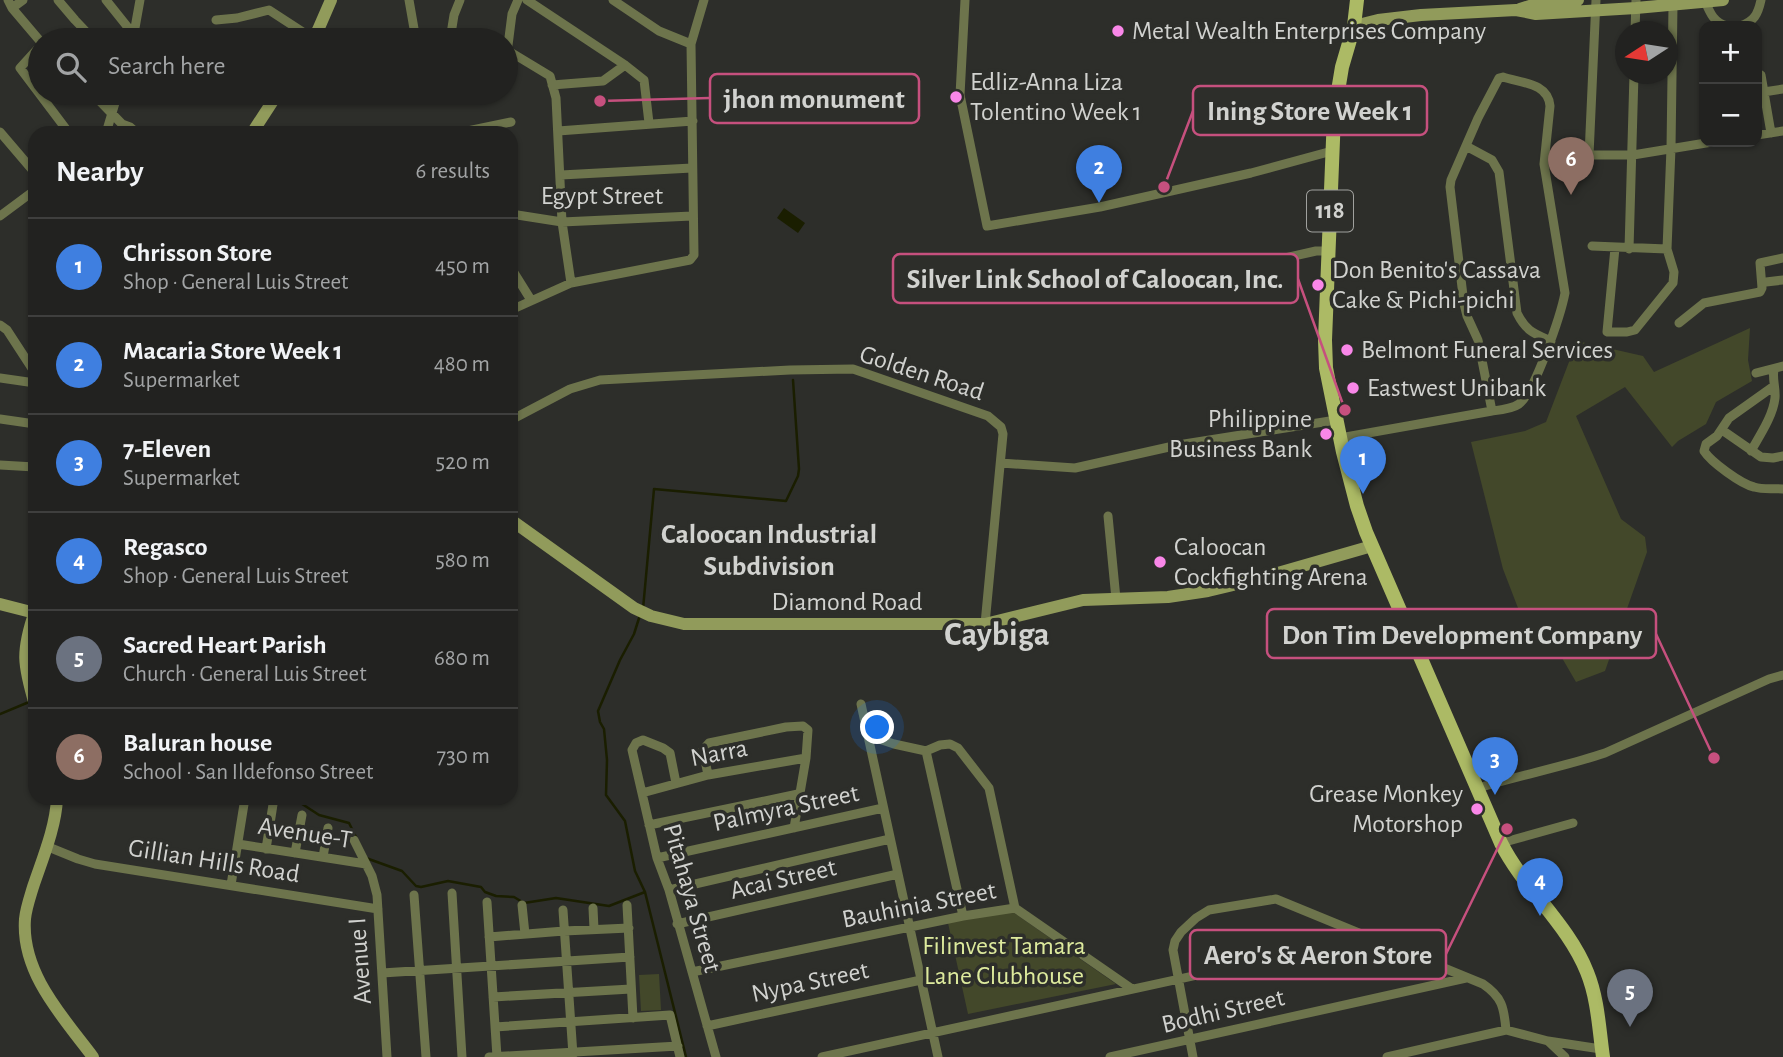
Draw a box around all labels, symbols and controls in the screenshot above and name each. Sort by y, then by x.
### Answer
place label: Metal Wealth Enterprises Company [1132,18,1486,44]
north arrow [1615,21,1678,84]
map controls [1699,21,1762,147]
button: + [1699,21,1762,84]
marker: Metal Wealth Enterprises Company [1110,23,1126,39]
search box [28,28,518,105]
icon: search [52,48,90,86]
text: Search here [108,53,226,79]
place label: Edliz-Anna Liza Tolentino Week 1 [970,69,1142,125]
callout: jhon monument [710,74,919,123]
button: − [1699,84,1762,147]
text: jhon monument [723,86,905,114]
callout: Ining Store Week 1 [1193,86,1427,135]
marker: Edliz-Anna Liza Tolentino Week 1 [948,89,964,105]
text: Ining Store Week 1 [1207,98,1413,126]
pin: 6 [1548,137,1594,195]
pin: 2 [1076,145,1122,203]
text: Nearby [56,157,144,187]
text: 6 results [416,160,490,183]
street label: Egypt Street [541,183,663,209]
road number: 118 [1307,190,1353,232]
text: Chrisson Store [123,240,272,266]
callout: Silver Link School of Caloocan, Inc. [893,254,1298,303]
text: 1 [75,255,83,278]
text: 450 m [435,255,490,278]
place label: Don Benito's Cassava Cake & Pichi-pichi [1332,257,1541,313]
text: Silver Link School of Caloocan, Inc. [906,266,1284,294]
text: Shop · General Luis Street [123,271,348,294]
marker: Don Benito's Cassava Cake & Pichi-pichi [1310,277,1326,293]
place label: Belmont Funeral Services [1361,337,1613,363]
text: Macaria Store Week 1 [123,338,343,364]
street label: Golden Road [857,341,987,405]
marker: Belmont Funeral Services [1339,342,1355,358]
text: 2 [74,353,84,376]
text: 480 m [434,353,490,376]
text: Supermarket [123,369,240,392]
place label: Eastwest Unibank [1367,375,1546,401]
marker: Eastwest Unibank [1345,380,1361,396]
place label: Philippine Business Bank [1169,406,1312,462]
marker: Philippine Business Bank [1318,426,1334,442]
text: 7-Eleven [123,436,211,462]
pin: 1 [1340,436,1386,494]
text: 3 [74,451,84,474]
text: 520 m [436,451,490,474]
text: Supermarket [123,467,240,490]
district label: Caloocan Industrial Subdivision [661,521,877,581]
text: Regasco [123,534,208,560]
place label: Caloocan Cockfighting Arena [1174,534,1368,590]
text: 4 [73,549,85,572]
text: 580 m [435,549,490,572]
marker: Caloocan Cockfighting Arena [1152,554,1168,570]
text: Shop · General Luis Street [123,565,348,588]
street label: Diamond Road [771,589,923,615]
callout: Don Tim Development Company [1267,609,1656,658]
district label: Caybiga [944,619,1050,652]
text: Don Tim Development Company [1282,622,1643,650]
text: Sacred Heart Parish [123,632,327,658]
text: 5 [74,647,84,670]
text: 680 m [434,647,490,670]
text: Church · General Luis Street [123,663,367,686]
your location [860,710,894,744]
text: Baluran house [123,730,272,756]
street label: Narra [688,735,750,771]
pin: 3 [1472,737,1518,795]
text: 6 [73,745,85,768]
text: 730 m [437,745,490,768]
text: School · San Ildefonso Street [123,761,373,784]
street label: Palmyra Street [711,780,861,836]
place label: Grease Monkey Motorshop [1309,781,1463,837]
marker: Grease Monkey Motorshop [1469,801,1485,817]
street label: Avenue-T [256,813,354,853]
street label: Pitahaya Street [658,821,726,975]
street label: Gillian Hills Road [127,835,301,887]
street label: Acai Street [727,854,839,904]
pin: 4 [1517,858,1563,916]
street label: Bauhinia Street [840,877,998,933]
street label: Avenue I [344,917,376,1005]
callout: Aero's & Aeron Store [1190,930,1446,979]
park label: Filinvest Tamara Lane Clubhouse [922,933,1086,989]
text: Aero's & Aeron Store [1204,942,1432,970]
street label: Nypa Street [749,957,871,1007]
pin: 5 [1607,969,1653,1027]
street label: Bodhi Street [1159,984,1287,1038]

